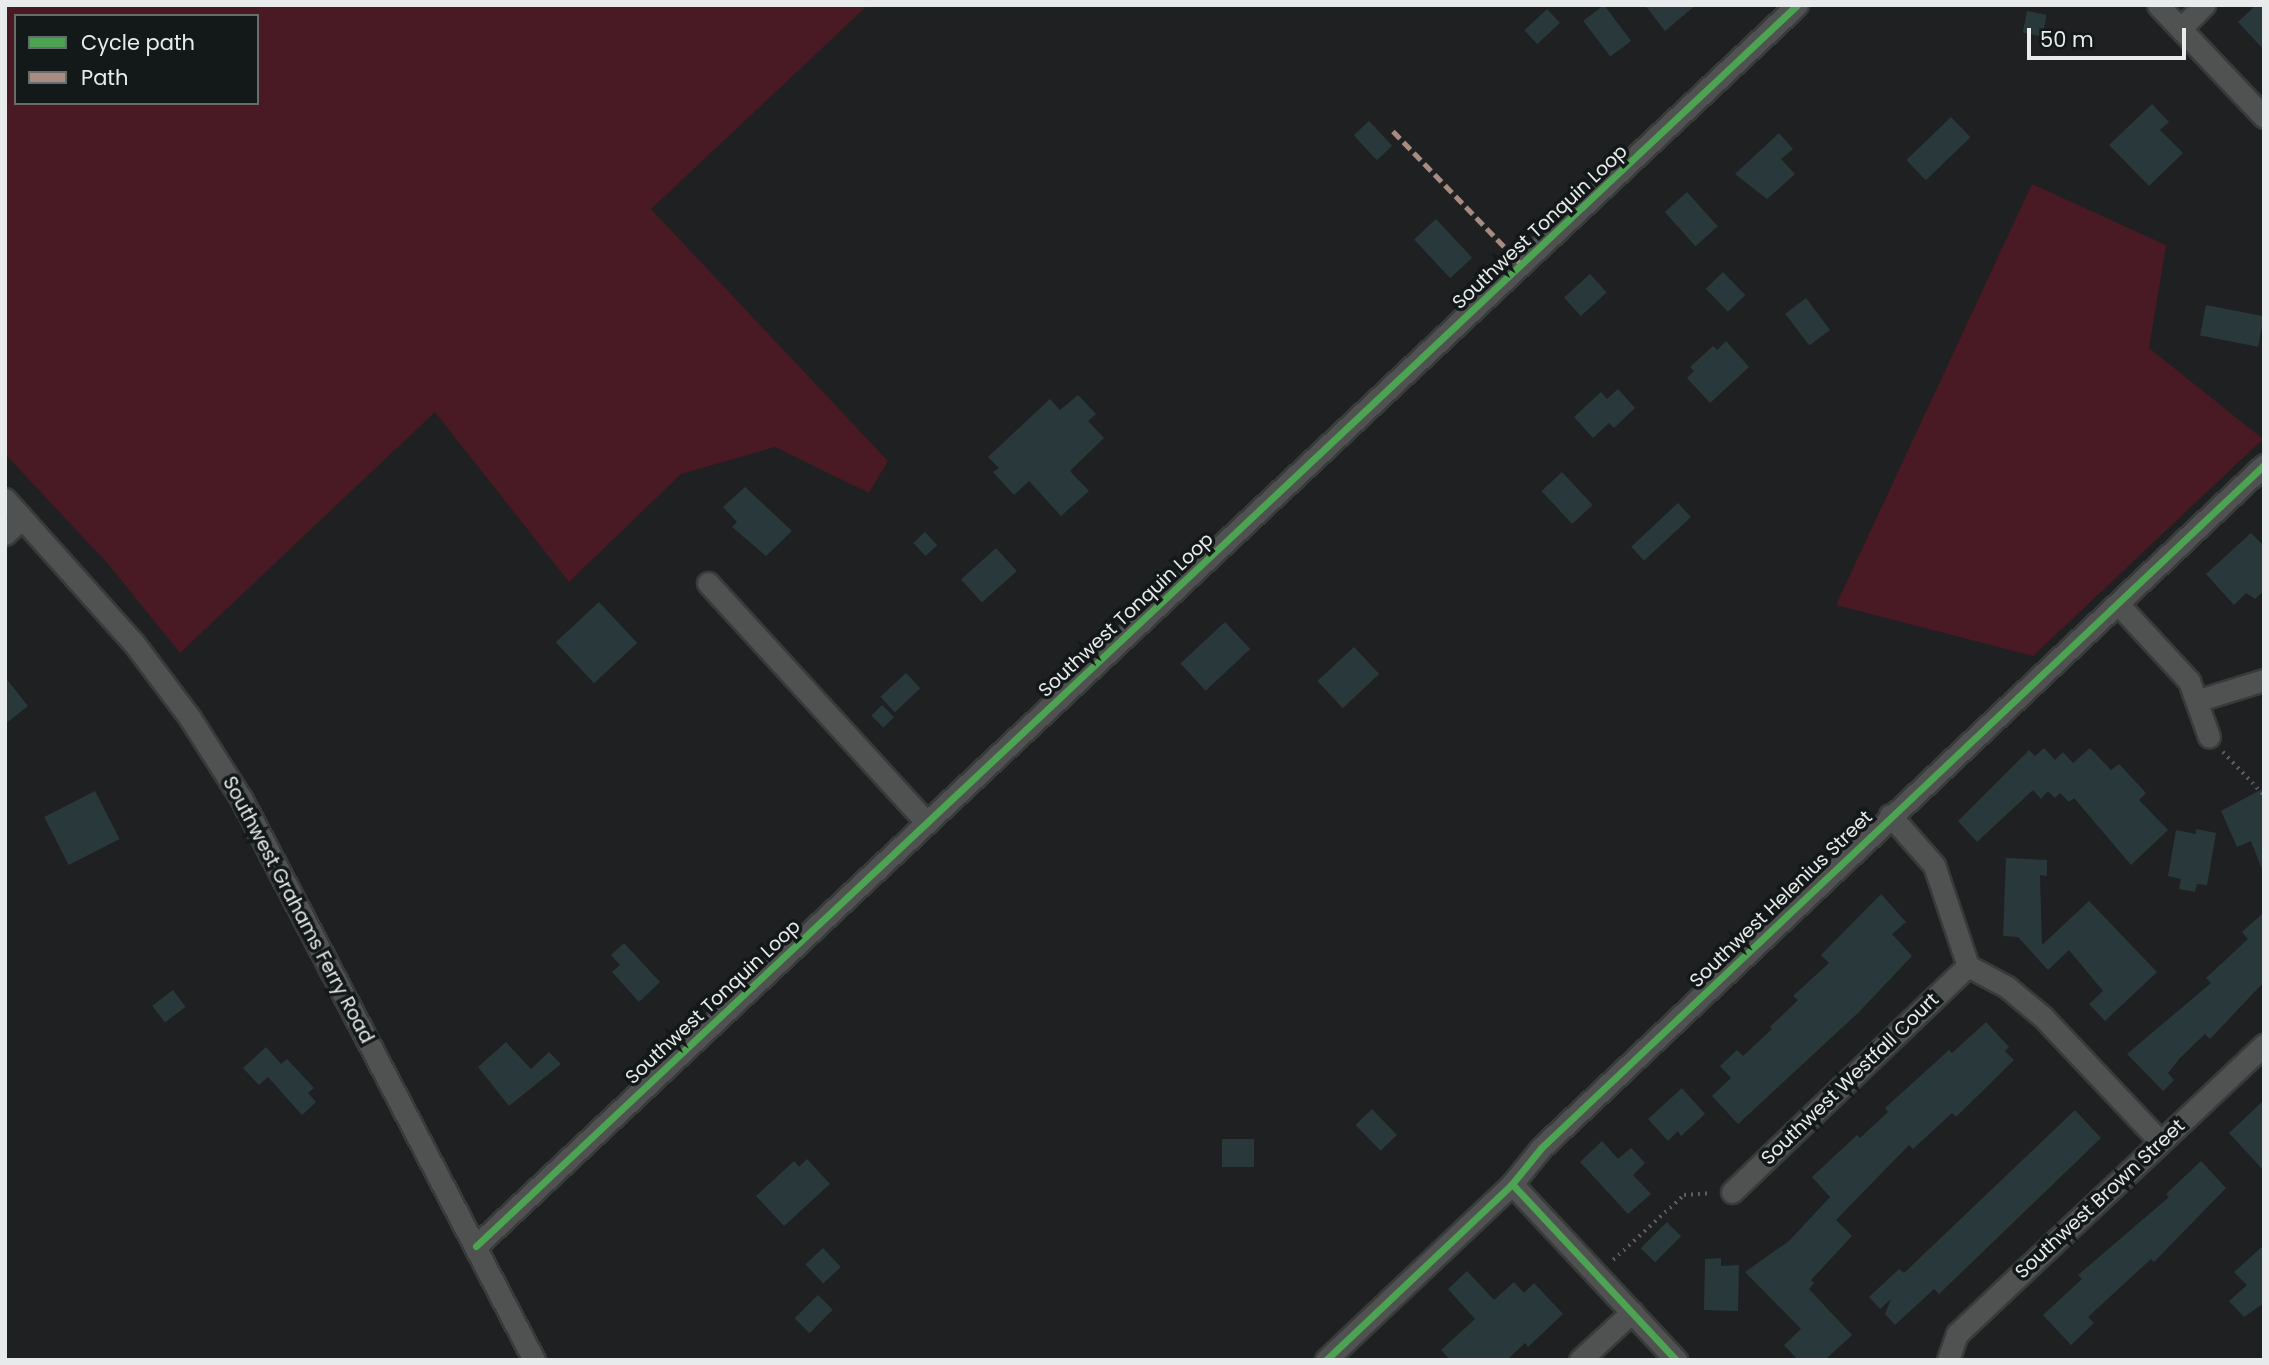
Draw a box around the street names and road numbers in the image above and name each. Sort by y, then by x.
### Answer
street label: Southwest Tonquin Loop [1448,140,1632,314]
street label: Southwest Tonquin Loop [1034,528,1218,702]
street label: Southwest Grahams Ferry Road [218,773,378,1047]
street label: Southwest Helenius Street [1685,806,1877,992]
street label: Southwest Tonquin Loop [621,915,805,1089]
street label: Southwest Westfall Court [1757,988,1943,1170]
street label: Southwest Brown Street [2011,1115,2189,1283]

